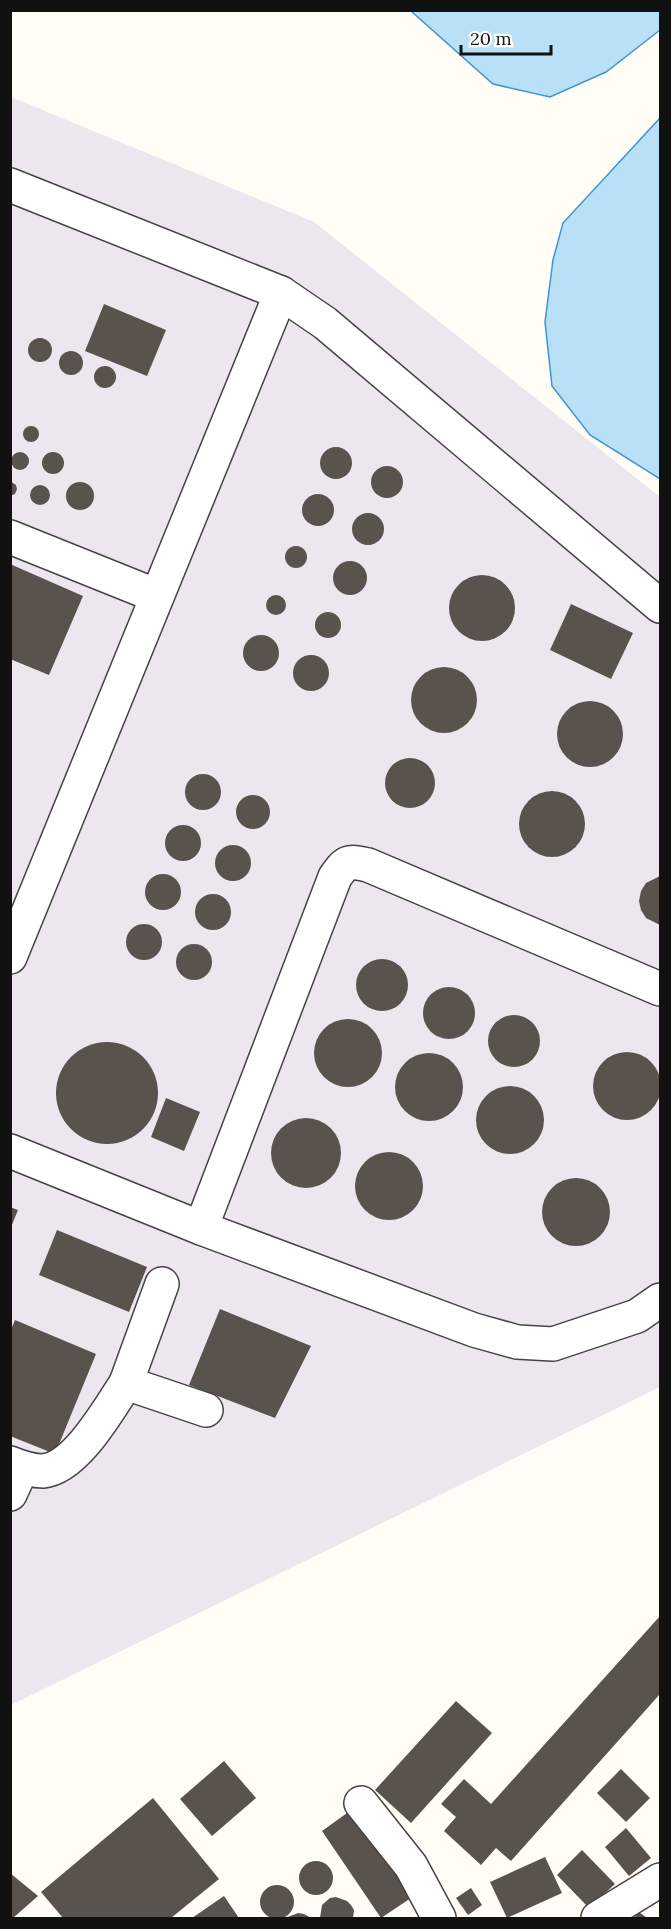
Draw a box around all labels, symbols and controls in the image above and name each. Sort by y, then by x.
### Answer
scale bar [461,18,551,56]
text: 20 m [470,27,512,50]

